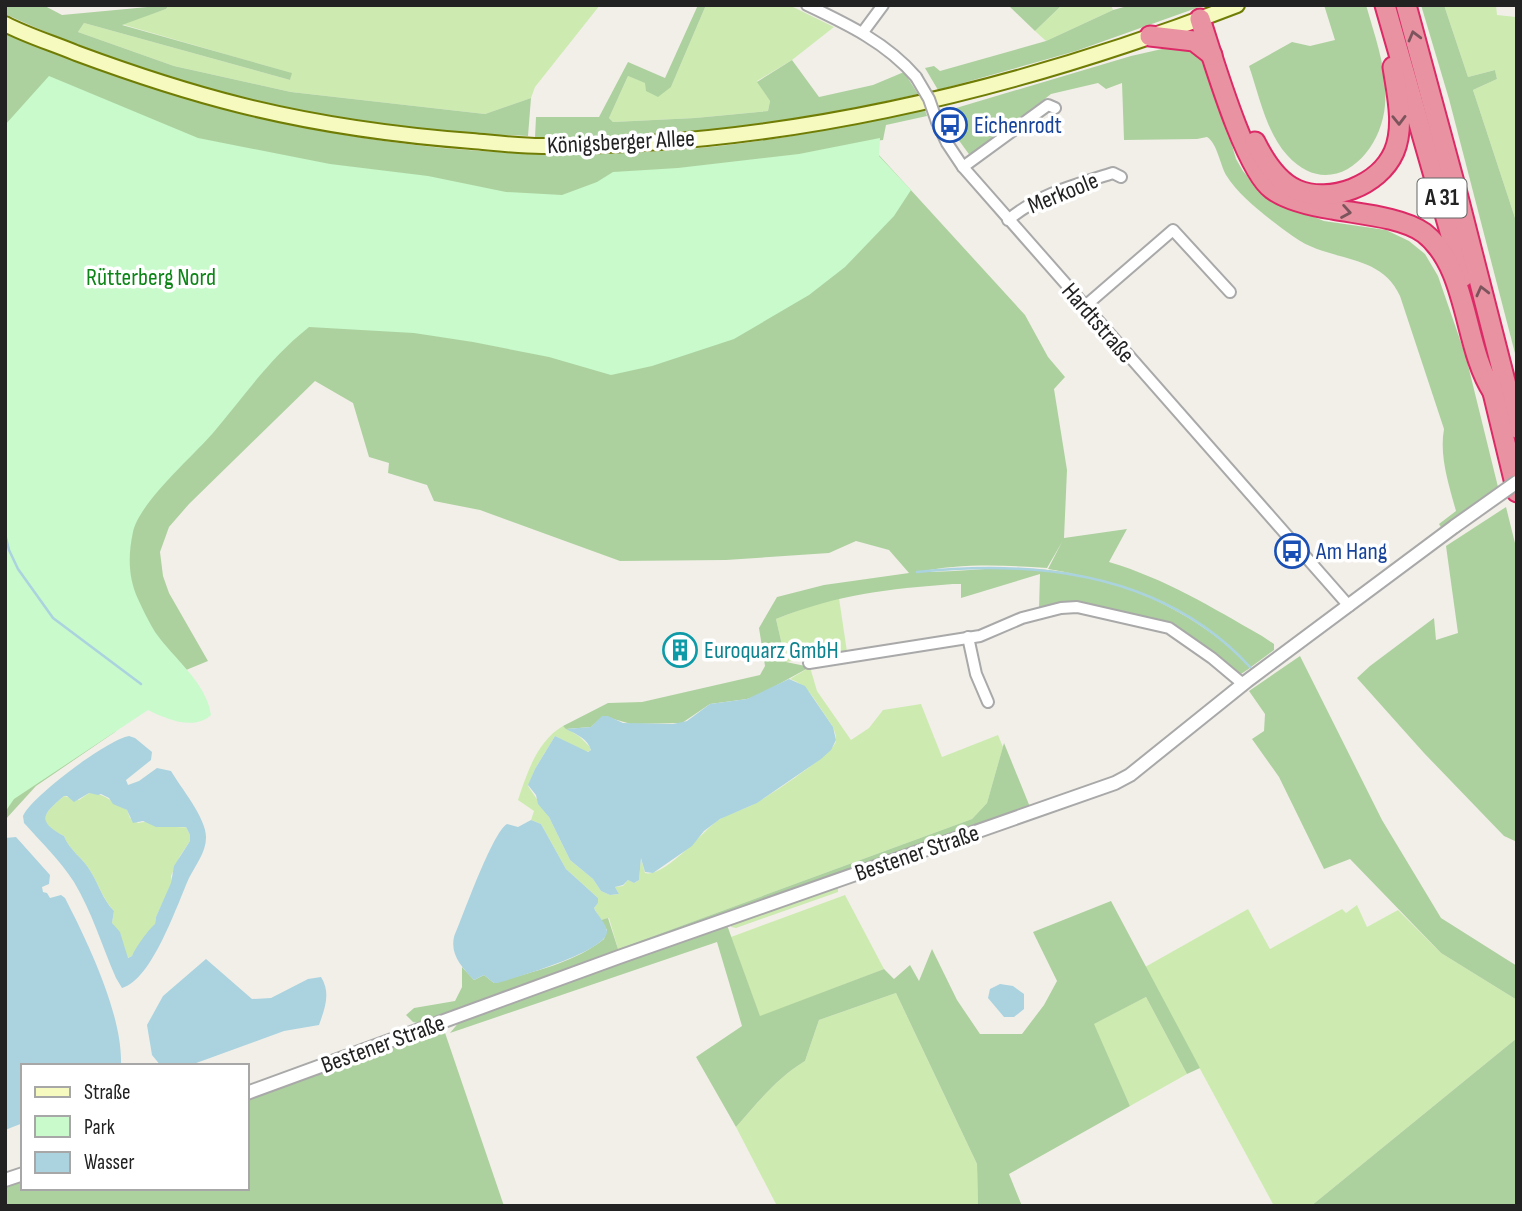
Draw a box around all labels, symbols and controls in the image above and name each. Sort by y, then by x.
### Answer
one-way arrow [1408,30,1423,42]
bus stop icon: Eichenrodt [931,106,969,144]
place label: Eichenrodt [974,111,1062,140]
one-way arrow [1391,115,1407,126]
street label: Königsberger Allee [546,124,696,160]
street label: Merkoole [1023,166,1103,220]
road number: A 31 [1418,178,1466,218]
one-way arrow [1340,204,1352,219]
park label: Rütterberg Nord [86,263,216,292]
street label: Hardtstraße [1055,277,1141,369]
one-way arrow [1476,285,1490,297]
bus stop icon: Am Hang [1273,532,1311,570]
place label: Am Hang [1315,537,1387,566]
building icon: Euroquarz GmbH [661,631,699,669]
place label: Euroquarz GmbH [704,636,839,665]
street label: Bestener Straße [851,818,983,888]
street label: Bestener Straße [317,1008,449,1080]
legend [21,1064,248,1190]
text: Straße [84,1080,130,1105]
text: Park [84,1115,115,1140]
text: Wasser [84,1150,135,1175]

